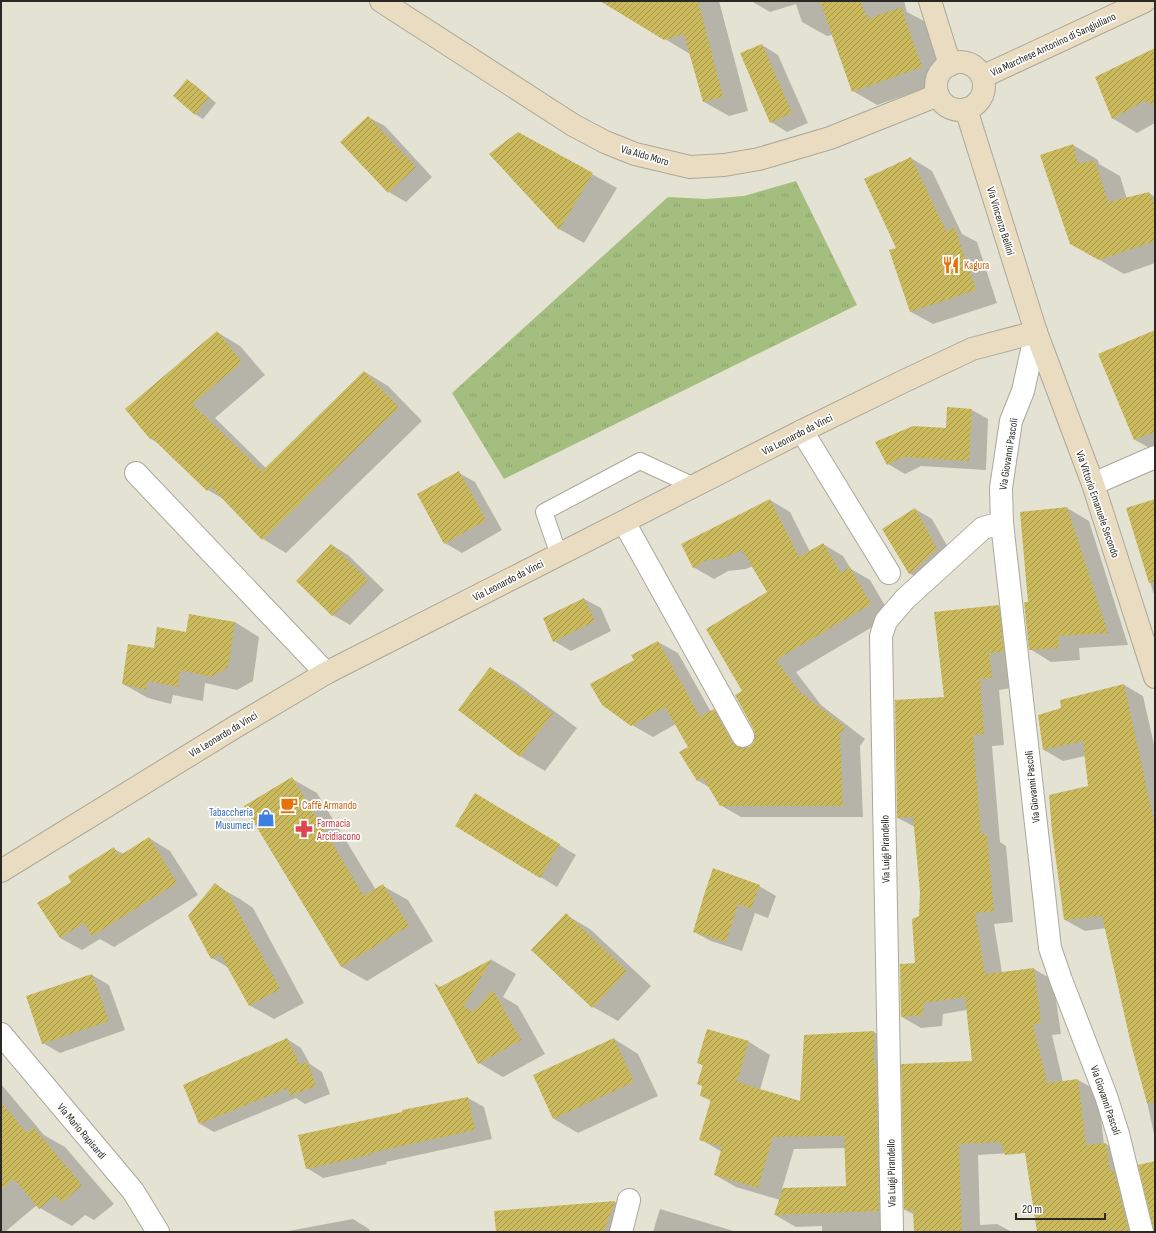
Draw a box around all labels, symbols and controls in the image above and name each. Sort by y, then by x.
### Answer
street label: Via Marchese Antonino di Sangiuliano [989,10,1118,79]
street label: Via Aldo Moro [619,142,671,169]
street label: Via Vincenzo Bellini [984,185,1017,257]
restaurant icon: Kagura [941,255,961,275]
place label: Kagura [964,259,989,272]
street label: Via Leonardo da Vinci [760,411,835,458]
street label: Via Giovanni Pascoli [996,417,1021,491]
street label: Via Vittorio Emanuele Secondo [1073,449,1122,560]
street label: Via Leonardo da Vinci [471,557,546,604]
street label: Via Leonardo da Vinci [187,709,260,760]
street label: Via Giovanni Pascoli [1022,750,1043,824]
cafe icon: Caffè Armando [279,795,299,815]
place label: Caffè Armando [302,799,357,812]
place label: Tabaccheria Musumeci [209,806,253,832]
shop icon: Tabaccheria Musumeci [256,808,276,828]
street label: Via Luigi Pirandello [878,814,893,883]
place label: Farmacia Arcidiacono [316,817,361,843]
pharmacy icon: Farmacia Arcidiacono [294,819,314,839]
street label: Via Giovanni Pascoli [1088,1064,1123,1137]
street label: Via Mario Rapisardi [55,1101,109,1162]
street label: Via Luigi Pirandello [884,1138,899,1207]
scale bar [1016,1195,1105,1221]
text: 20 m [1022,1202,1042,1217]

